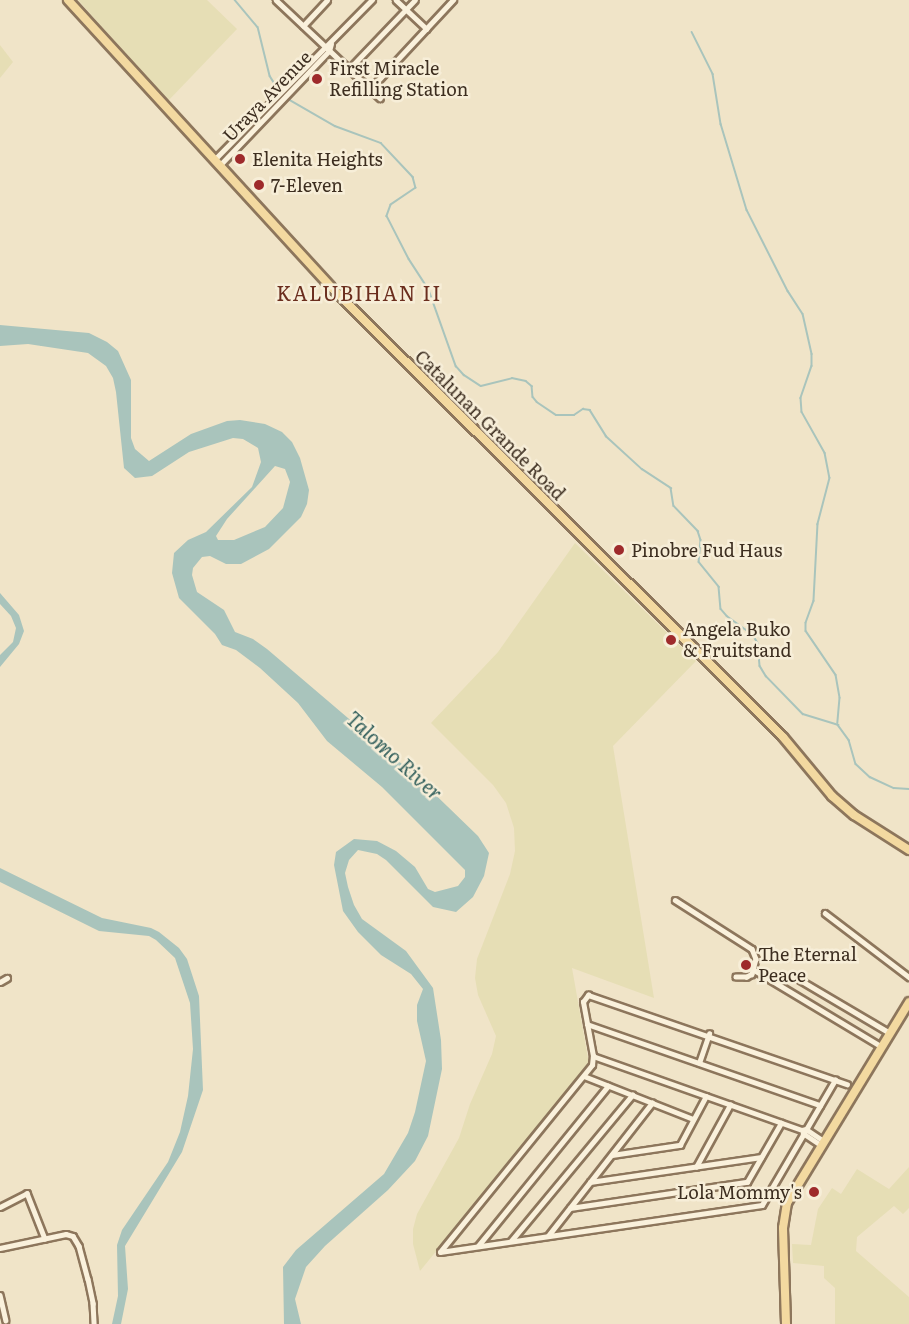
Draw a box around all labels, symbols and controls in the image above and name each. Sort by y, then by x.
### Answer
street label: Uraya Avenue [218,46,316,146]
place label: First Miracle Refilling Station [329,58,468,100]
marker: First Miracle Refilling Station [310,72,324,86]
place label: Elenita Heights [252,148,383,170]
marker: Elenita Heights [233,152,247,166]
place label: 7-Eleven [271,174,343,196]
marker: 7-Eleven [252,178,266,192]
district label: KALUBIHAN II [276,280,442,304]
street label: Catalunan Grande Road [410,345,570,505]
place label: Pinobre Fud Haus [631,539,782,561]
marker: Pinobre Fud Haus [612,543,626,557]
place label: Angela Buko & Fruitstand [683,619,792,662]
marker: Angela Buko & Fruitstand [664,633,678,647]
water label: Talomo River [342,706,448,804]
place label: The Eternal Peace [758,944,857,986]
marker: The Eternal Peace [739,958,753,972]
place label: Lola Mommy's [677,1181,802,1203]
marker: Lola Mommy's [807,1185,821,1199]

